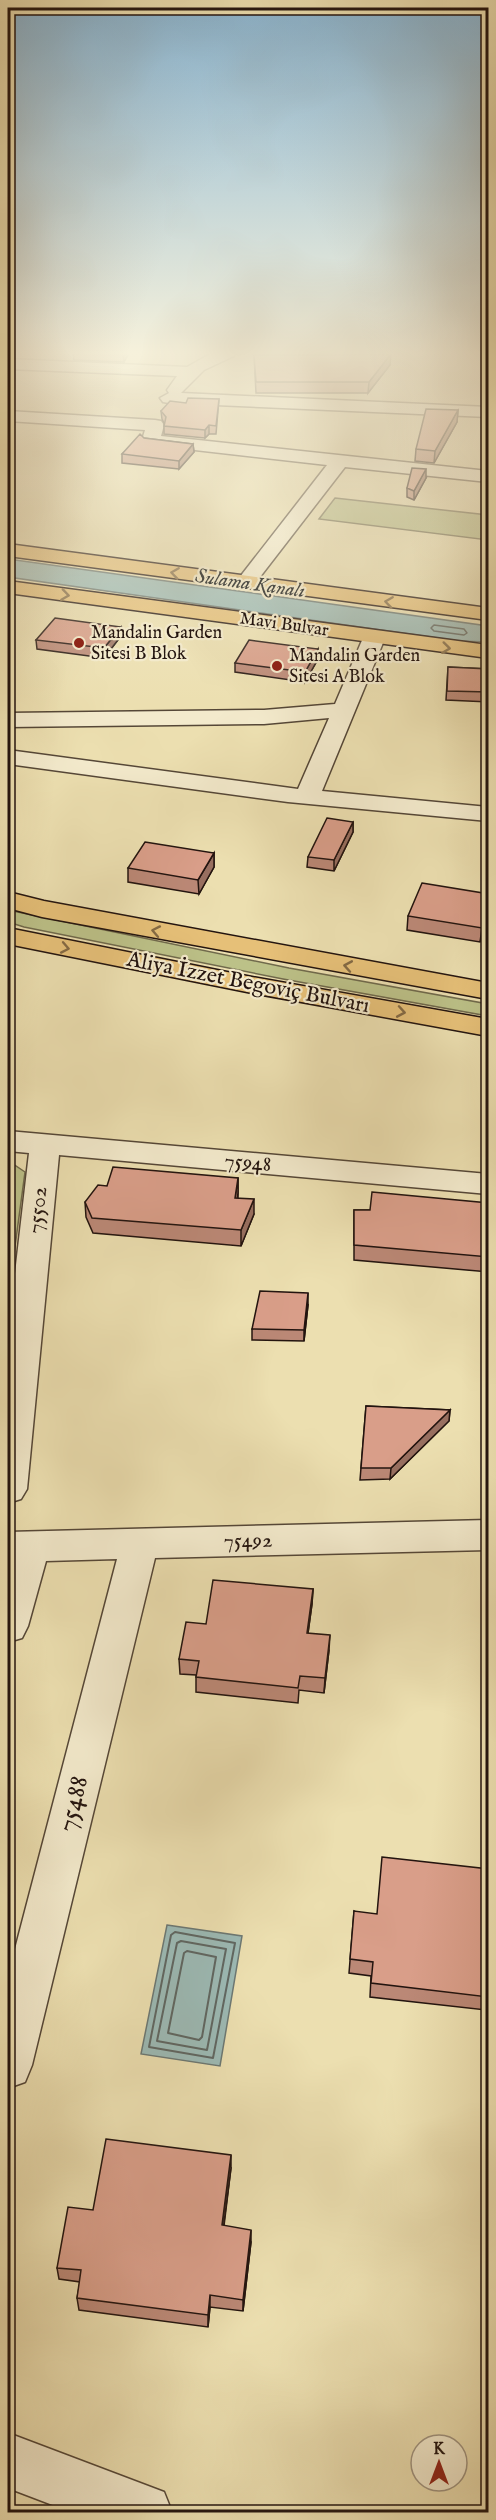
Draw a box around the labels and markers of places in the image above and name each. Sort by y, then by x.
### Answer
place label: Mandalin Garden Sitesi B Blok [91,622,222,666]
marker: Mandalin Garden Sitesi B Blok [72,636,86,650]
place label: Mandalin Garden Sitesi A Blok [289,645,420,689]
marker: Mandalin Garden Sitesi A Blok [270,659,284,673]

